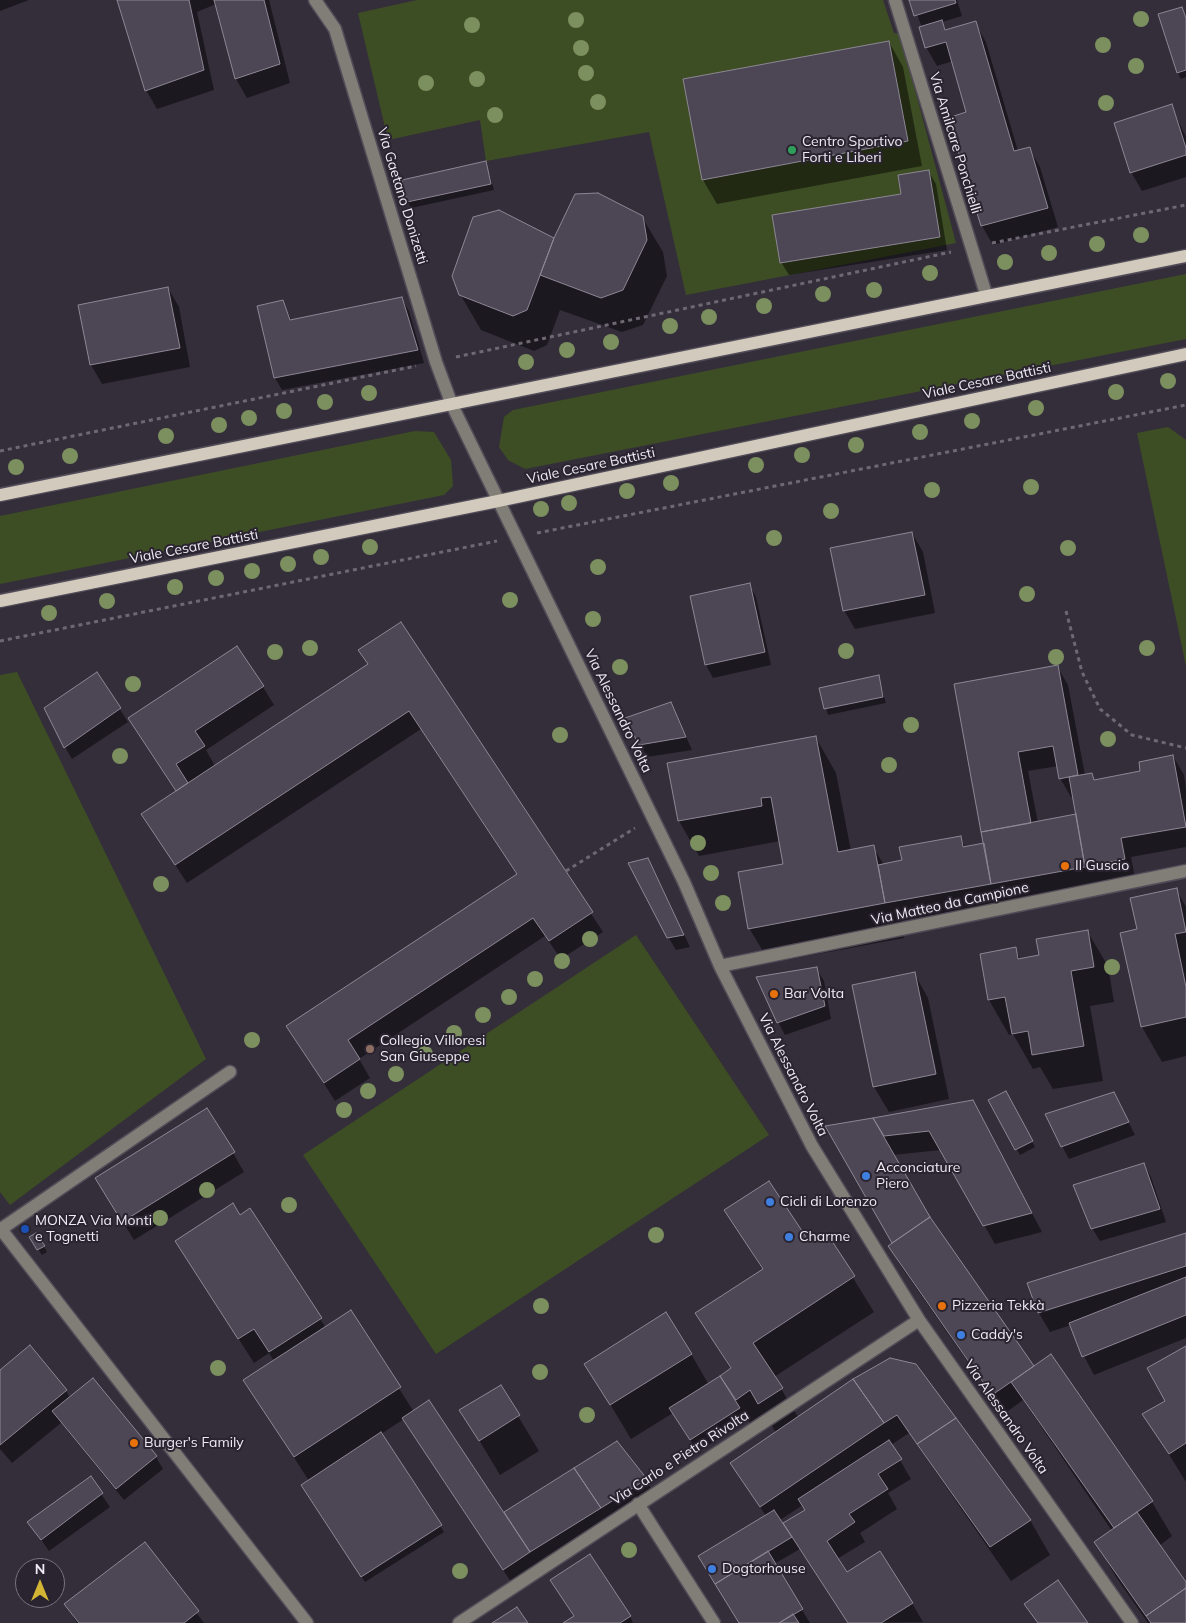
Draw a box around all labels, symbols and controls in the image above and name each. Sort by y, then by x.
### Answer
street label: Via Amilcare Ponchielli [925,70,985,216]
street label: Via Gaetano Donizetti [373,126,431,266]
place label: Centro Sportivo Forti e Liberi [802,134,903,166]
marker: Centro Sportivo Forti e Liberi [786,144,798,156]
street label: Viale Cesare Battisti [921,359,1053,403]
street label: Viale Cesare Battisti [525,444,657,488]
street label: Viale Cesare Battisti [128,526,260,568]
street label: Via Alessandro Volta [581,646,655,776]
place label: Il Guscio [1075,858,1129,874]
marker: Il Guscio [1059,860,1071,872]
street label: Via Matteo da Campione [870,879,1030,929]
place label: Bar Volta [784,986,844,1002]
marker: Bar Volta [768,988,780,1000]
street label: Via Alessandro Volta [755,1011,831,1139]
place label: Collegio Villoresi San Giuseppe [380,1033,485,1066]
marker: Collegio Villoresi San Giuseppe [364,1043,376,1055]
place label: Acconciature Piero [876,1160,960,1192]
marker: Acconciature Piero [860,1170,872,1182]
place label: Cicli di Lorenzo [780,1194,877,1210]
marker: Cicli di Lorenzo [764,1196,776,1208]
place label: MONZA Via Monti e Tognetti [35,1213,152,1246]
marker: MONZA Via Monti e Tognetti [19,1223,31,1235]
place label: Charme [799,1229,850,1245]
marker: Charme [783,1231,795,1243]
place label: Pizzeria Tekkà [952,1298,1045,1314]
marker: Pizzeria Tekkà [936,1300,948,1312]
place label: Caddy's [971,1327,1023,1343]
marker: Caddy's [955,1329,967,1341]
street label: Via Alessandro Volta [960,1357,1052,1477]
street label: Via Carlo e Pietro Rivolta [608,1407,752,1509]
place label: Burger's Family [144,1435,244,1451]
marker: Burger's Family [128,1437,140,1449]
north arrow [15,1558,65,1608]
text: N [35,1560,45,1578]
place label: Dogtorhouse [722,1561,806,1577]
marker: Dogtorhouse [706,1563,718,1575]

